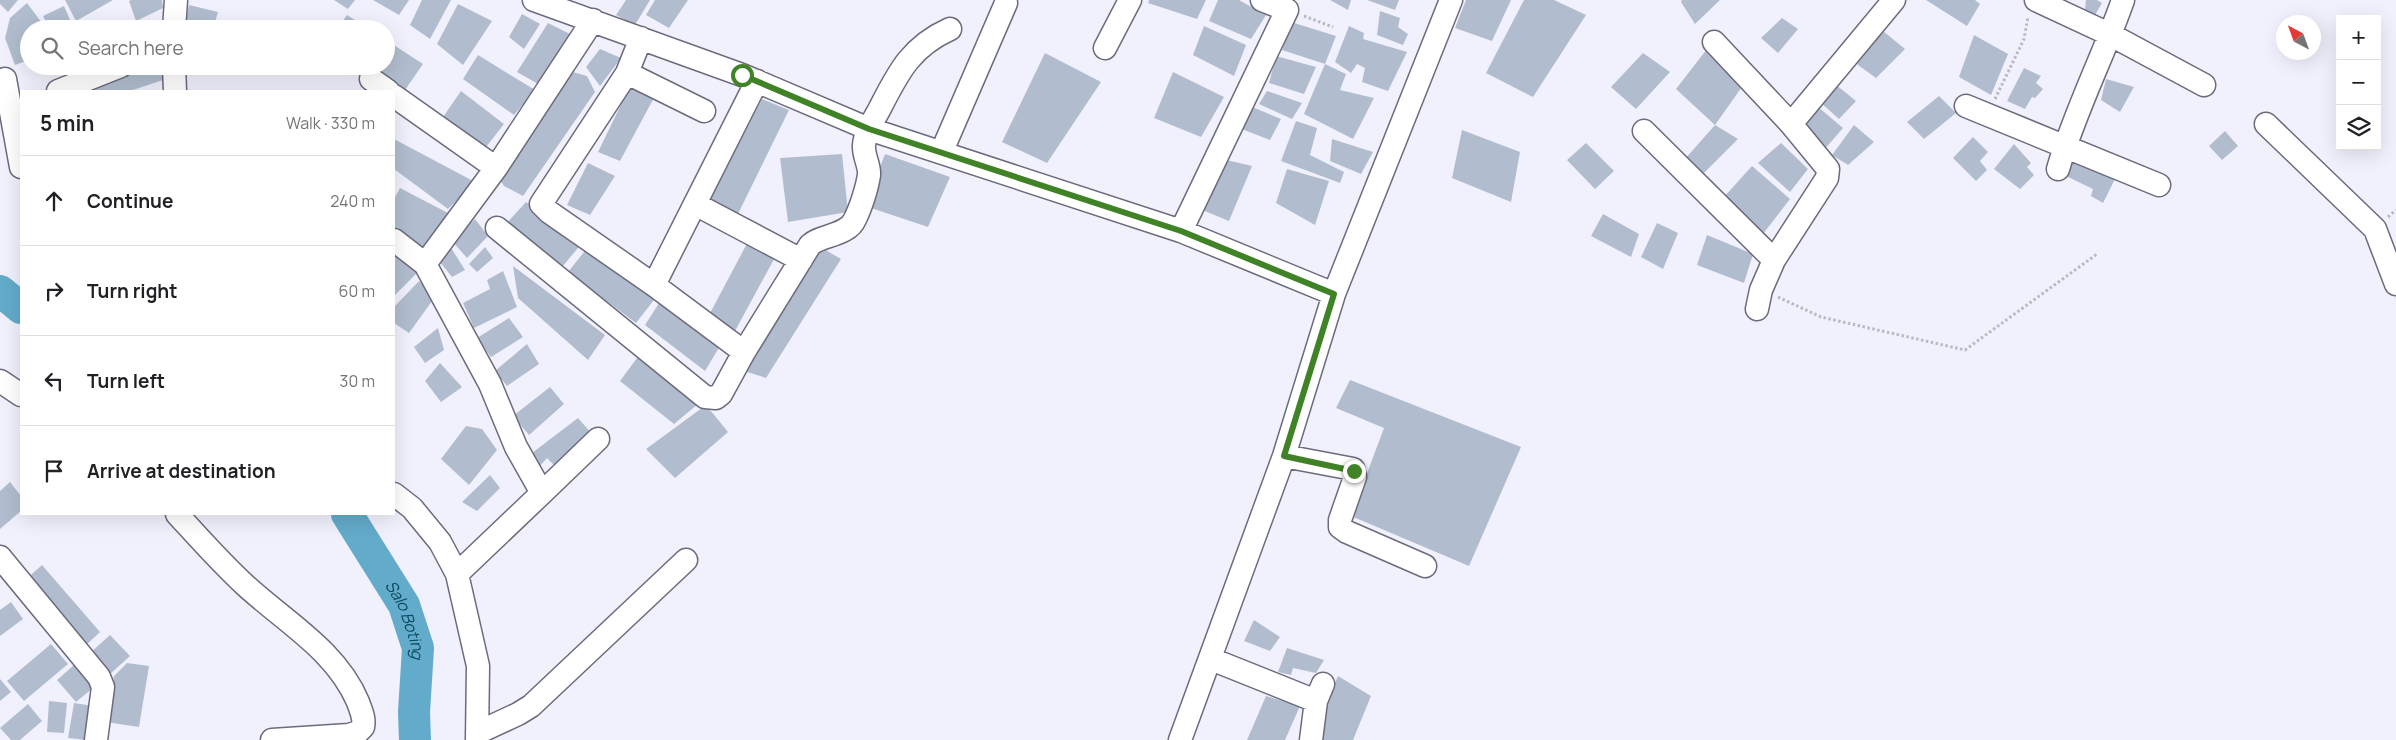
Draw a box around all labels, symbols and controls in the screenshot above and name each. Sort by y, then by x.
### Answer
north arrow [2276,15,2321,60]
map controls [2336,15,2381,150]
button: + [2336,15,2381,60]
search box [20,20,395,75]
icon: search [38,34,66,62]
text: Search here [78,35,184,61]
button: − [2336,60,2381,105]
route start [731,64,754,87]
button: layers [2336,105,2381,150]
text: 5 min [40,109,94,137]
text: Walk · 330 m [286,112,375,134]
icon: ahead [40,187,68,215]
text: Continue [87,188,173,214]
text: 240 m [330,190,375,212]
icon: right [40,277,68,305]
text: Turn right [87,278,177,304]
text: 60 m [339,280,375,302]
icon: left [40,367,68,395]
text: Turn left [87,368,165,394]
text: 30 m [340,370,375,392]
icon: arrive [40,457,68,485]
text: Arrive at destination [87,458,276,484]
route end [1343,460,1366,483]
water label: Salo Boting [380,576,429,661]

